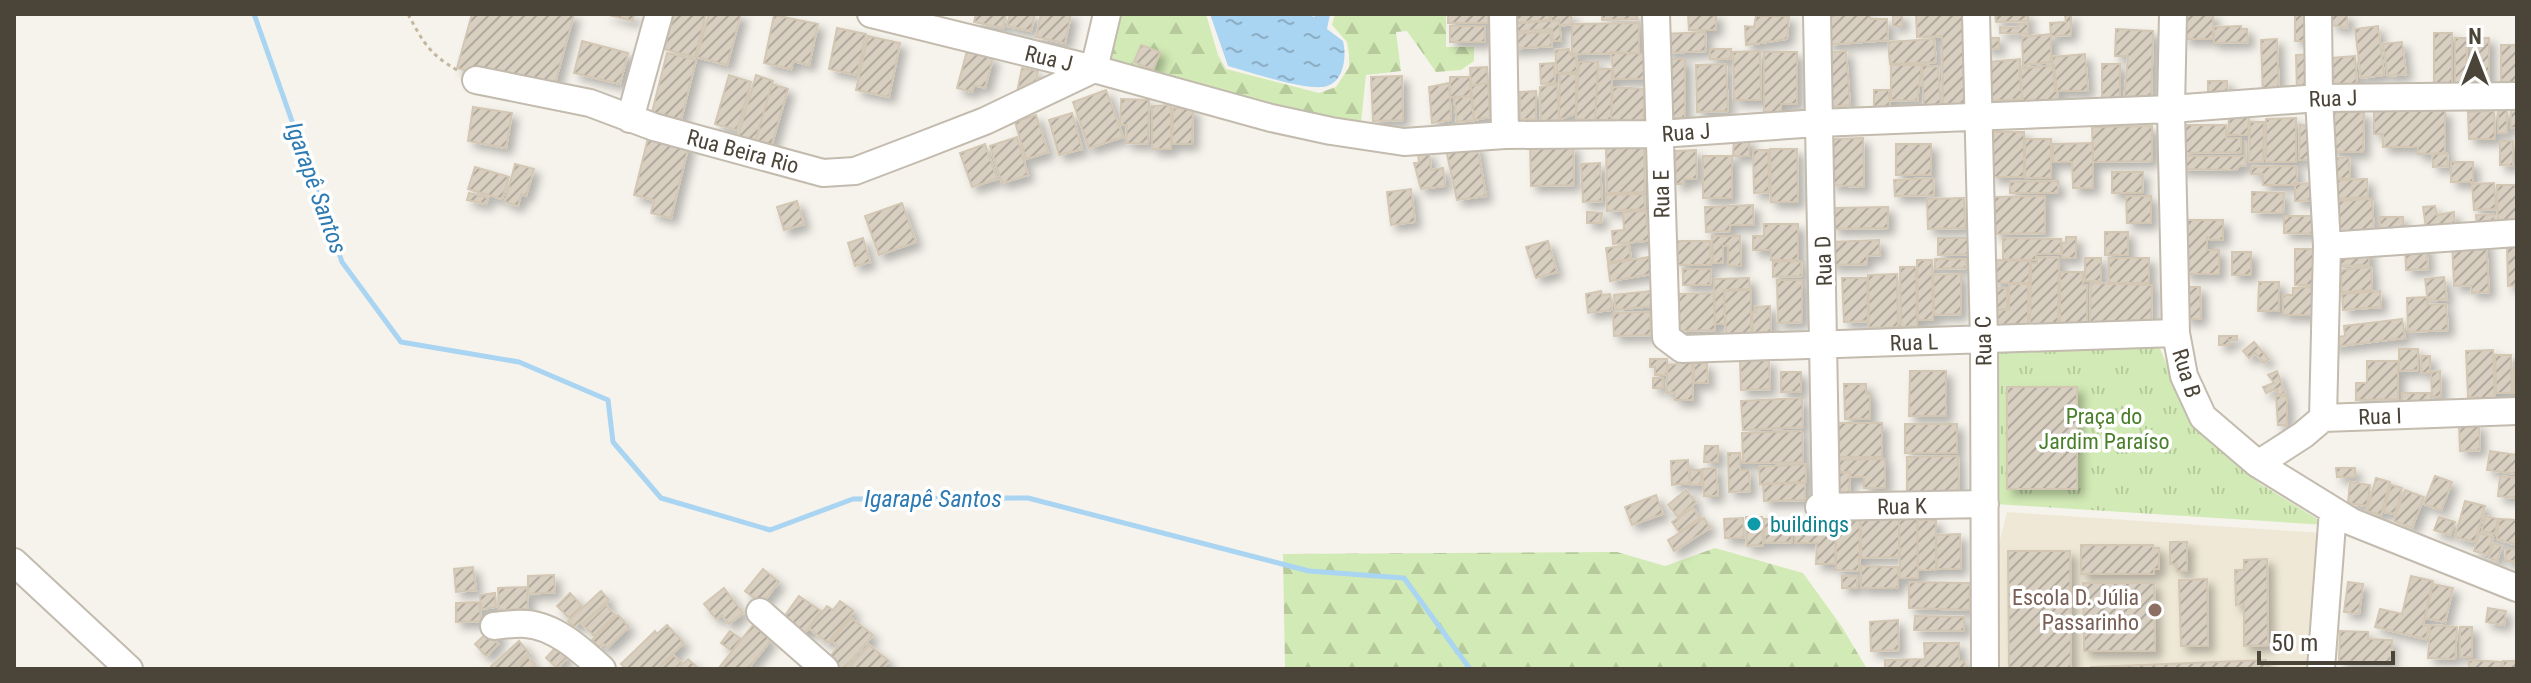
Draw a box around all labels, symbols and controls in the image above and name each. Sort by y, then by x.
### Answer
north arrow [2435,16,2515,96]
text: N [2468,24,2482,49]
street label: Rua J [1022,40,1075,76]
street label: Rua J [2308,85,2358,112]
street label: Rua J [1661,118,1711,147]
water label: Igarapê Santos [279,119,353,257]
street label: Rua Beira Rio [684,125,802,178]
street label: Rua E [1649,169,1674,219]
street label: Rua D [1810,235,1837,287]
street label: Rua C [1971,316,1996,366]
street label: Rua L [1889,329,1939,356]
street label: Rua B [2167,346,2206,401]
street label: Rua I [2358,403,2402,430]
park label: Praça do Jardim Paraíso [2039,404,2169,454]
water label: Igarapê Santos [864,485,1002,513]
street label: Rua K [1877,494,1927,519]
place label: buildings [1770,512,1849,537]
marker: buildings [1745,515,1763,533]
place label: Escola D. Júlia Passarinho [2012,585,2139,635]
marker: Escola D. Júlia Passarinho [2146,601,2164,619]
scale bar [2259,615,2393,665]
text: 50 m [2271,629,2318,657]

